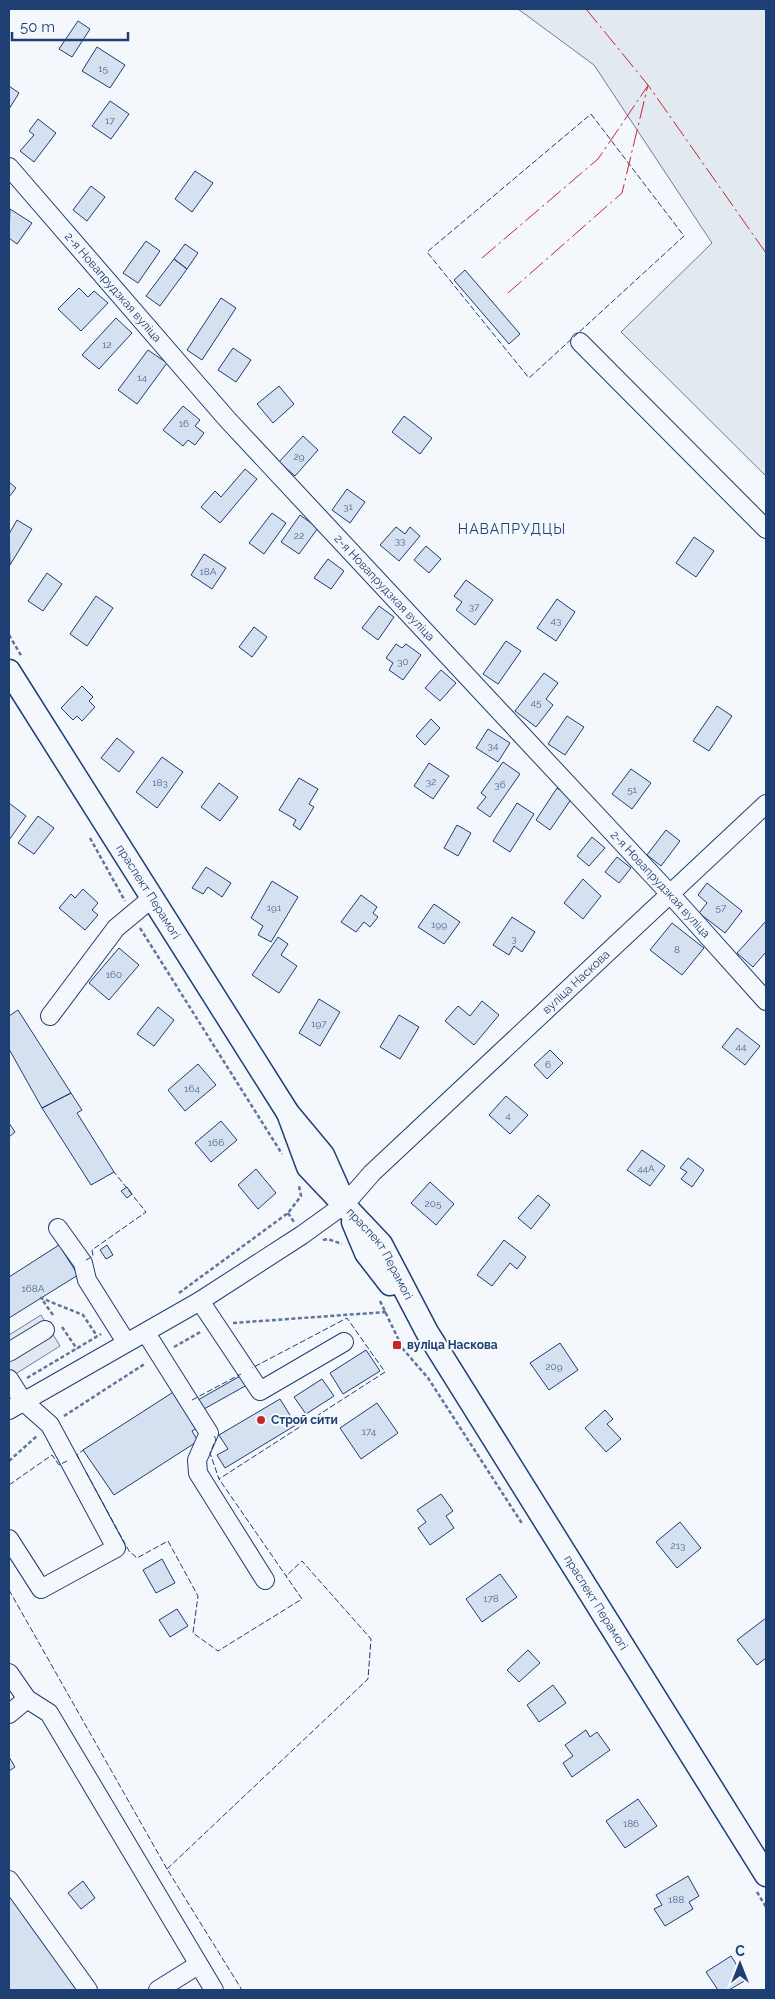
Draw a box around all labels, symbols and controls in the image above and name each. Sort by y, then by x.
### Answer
scale bar [12,10,129,42]
text: 50 m [20,18,55,36]
house number: 15 [98,63,108,74]
house number: 17 [105,115,115,126]
street label: 2-я Новапрудзкая вуліца [62,230,164,345]
house number: 12 [102,339,112,350]
house number: 14 [137,372,147,383]
house number: 16 [179,418,189,429]
house number: 29 [293,451,305,462]
house number: 31 [343,501,354,512]
district label: НАВАПРУДЦЫ [458,521,566,537]
house number: 22 [294,530,304,541]
street label: 2-я Новапрудзкая вуліца [331,532,437,644]
house number: 33 [395,535,405,546]
house number: 18А [200,566,217,577]
house number: 37 [469,601,480,612]
house number: 43 [551,615,561,626]
house number: 30 [397,656,409,667]
house number: 45 [531,697,542,708]
house number: 34 [488,740,499,751]
house number: 32 [426,776,436,787]
house number: 183 [152,777,168,788]
house number: 36 [494,779,506,790]
house number: 51 [627,784,638,795]
street label: 2-я Новапрудзкая вуліца [608,828,713,941]
street label: праспект Перамогі [113,842,183,942]
house number: 191 [267,902,282,913]
house number: 57 [716,902,727,913]
house number: 199 [431,919,447,930]
house number: 3 [511,933,517,944]
house number: 8 [674,944,680,955]
street label: вуліца Наскова [539,947,612,1017]
house number: 160 [106,969,122,980]
house number: 197 [311,1018,327,1029]
house number: 44 [736,1041,747,1052]
house number: 6 [545,1059,551,1070]
house number: 164 [184,1083,200,1094]
house number: 4 [505,1110,511,1121]
house number: 166 [208,1137,224,1148]
house number: 44А [637,1163,655,1174]
house number: 205 [425,1198,442,1209]
street label: праспект Перамогі [343,1205,416,1302]
house number: 168А [22,1283,45,1294]
place label: вуліца Наскова [407,1338,498,1352]
marker: вуліца Наскова [391,1339,403,1351]
house number: 209 [545,1361,563,1372]
place label: Строй сити [271,1413,338,1427]
marker: Строй сити [255,1414,267,1426]
house number: 174 [362,1426,377,1437]
house number: 213 [671,1540,685,1551]
street label: праспект Перамогі [561,1553,631,1653]
house number: 178 [483,1593,499,1604]
house number: 186 [623,1818,639,1829]
house number: 188 [668,1894,684,1905]
north arrow [715,1939,765,1989]
text: С [735,1943,745,1959]

